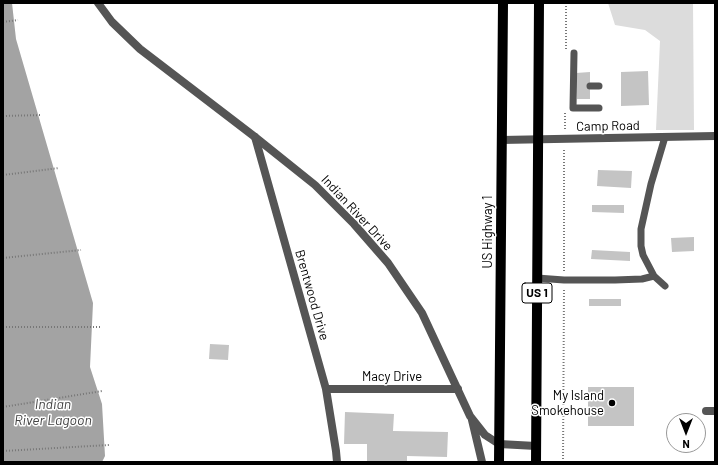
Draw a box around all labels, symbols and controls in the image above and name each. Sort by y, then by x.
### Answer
street label: Camp Road [576,118,640,134]
street label: Indian River Drive [318,172,396,254]
street label: US Highway 1 [480,195,496,269]
street label: Brentwood Drive [292,248,332,342]
road number: US 1 [522,283,552,303]
street label: Macy Drive [362,369,422,385]
place label: My Island Smokehouse [531,388,604,419]
water label: Indian River Lagoon [14,396,92,428]
marker: My Island Smokehouse [607,398,617,408]
north arrow [666,413,706,453]
text: N [682,438,690,451]

